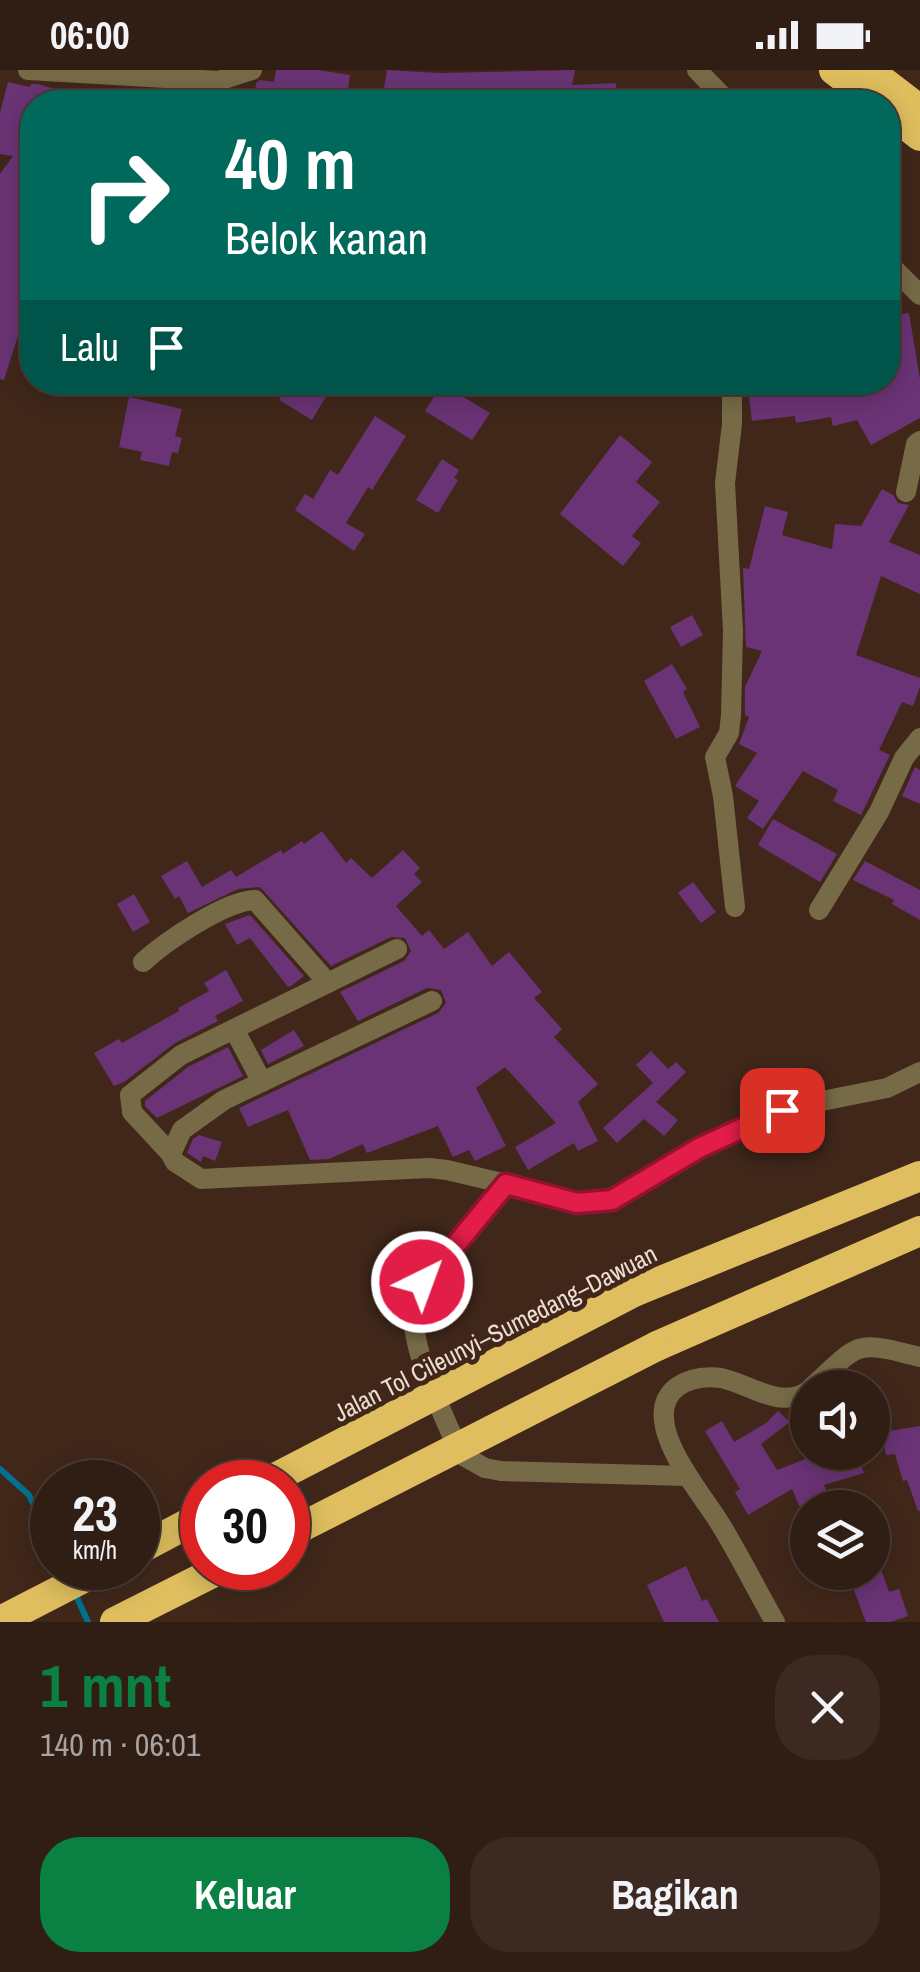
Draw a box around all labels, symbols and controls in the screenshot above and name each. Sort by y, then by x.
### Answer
text: 06:00 [50,10,130,61]
text: 40 m [225,117,356,211]
icon: right [60,130,190,260]
text: Belok kanan [225,207,428,268]
icon: arrive [139,320,194,375]
text: Lalu [60,322,119,373]
pin [740,1068,825,1153]
icon: arrive [755,1083,810,1138]
position arrow [370,1230,474,1334]
street label: Jalan Tol Cileunyi–Sumedang–Dawuan [328,1236,662,1430]
map controls [790,1370,890,1590]
button: sound [790,1370,890,1470]
speed limit sign: 30 [180,1460,310,1590]
text: 23 [72,1479,118,1547]
button: layers [790,1490,890,1590]
text: km/h [73,1533,117,1567]
text: 1 mnt [40,1645,171,1726]
button: close [775,1655,880,1760]
text: 140 m · 06:01 [40,1723,200,1766]
button: Keluar [40,1837,450,1952]
button: Bagikan [470,1837,880,1952]

